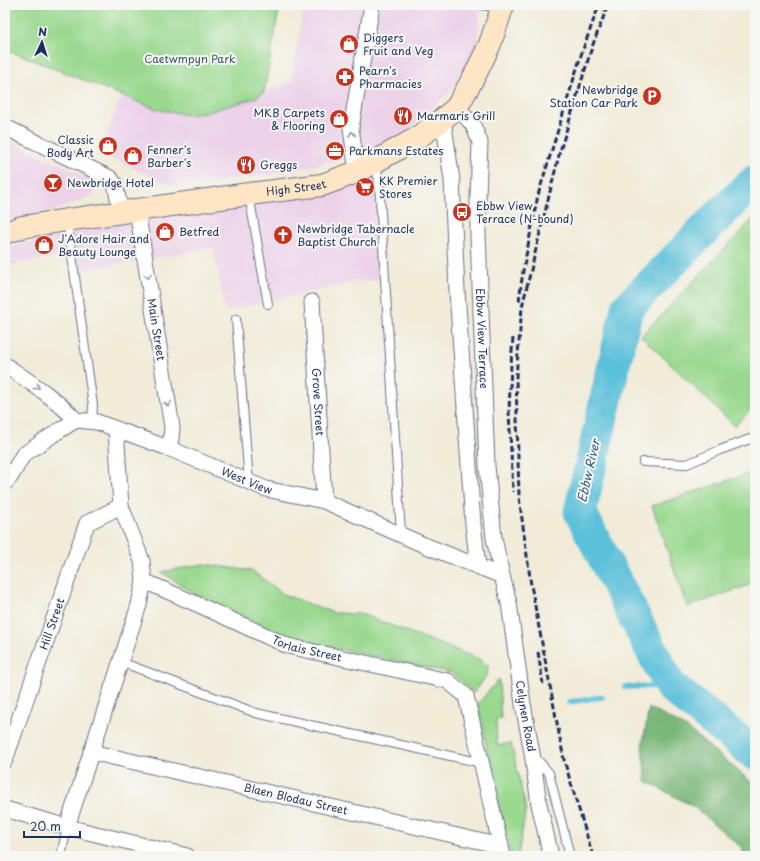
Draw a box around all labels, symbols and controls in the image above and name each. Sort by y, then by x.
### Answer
north arrow [22,22,62,62]
text: N [38,23,48,40]
place label: Diggers Fruit and Veg [363,29,433,59]
shop icon: Diggers Fruit and Veg [338,33,360,55]
park label: Caetwmpyn Park [144,50,236,67]
place label: Pearn's Pharmacies [359,62,422,92]
pharmacy icon: Pearn's Pharmacies [334,66,356,88]
place label: Newbridge Station Car Park [550,81,638,111]
parking icon: Newbridge Station Car Park [641,85,663,107]
place label: MKB Carpets & Flooring [254,104,325,134]
restaurant icon: Marmaris Grill [392,105,414,127]
place label: Marmaris Grill [417,107,495,124]
shop icon: MKB Carpets & Flooring [328,108,350,130]
place label: Classic Body Art [47,131,94,161]
one-way arrow [348,131,357,137]
shop icon: Classic Body Art [97,135,119,157]
office icon: Parkmans Estates [324,140,346,162]
place label: Fenner's Barber's [147,141,191,171]
place label: Parkmans Estates [349,142,443,159]
shop icon: Fenner's Barber's [122,145,144,167]
restaurant icon: Greggs [235,154,257,176]
place label: Greggs [260,156,297,173]
bar icon: Newbridge Hotel [42,172,64,194]
place label: KK Premier Stores [379,172,437,202]
place label: Newbridge Hotel [67,174,154,191]
street label: High Street [265,175,329,200]
supermarket icon: KK Premier Stores [354,176,376,198]
place label: Ebbw View Terrace (N-bound) [476,197,574,227]
bus stop icon: Ebbw View Terrace (N-bound) [451,201,473,223]
place label: Newbridge Tabernacle Baptist Church [297,220,415,250]
shop icon: Betfred [154,221,176,243]
place label: Betfred [179,223,220,240]
church icon: Newbridge Tabernacle Baptist Church [272,224,294,246]
place label: J'Adore Hair and Beauty Lounge [58,230,150,260]
shop icon: J'Adore Hair and Beauty Lounge [33,234,55,256]
one-way arrow [143,273,152,279]
street label: Ebbw View Terrace [472,288,493,389]
street label: Main Street [143,297,170,362]
street label: Grove Street [308,367,329,437]
one-way arrow [33,382,40,390]
one-way arrow [163,401,172,408]
water label: Ebbw River [572,436,604,504]
street label: West View [219,462,274,498]
street label: Hill Street [35,595,69,652]
street label: Torlais Street [269,631,344,666]
street label: Celynen Road [512,679,541,753]
street label: Blaen Blodau Street [242,778,350,819]
scale bar [24,813,80,839]
text: 20 m [30,817,61,835]

